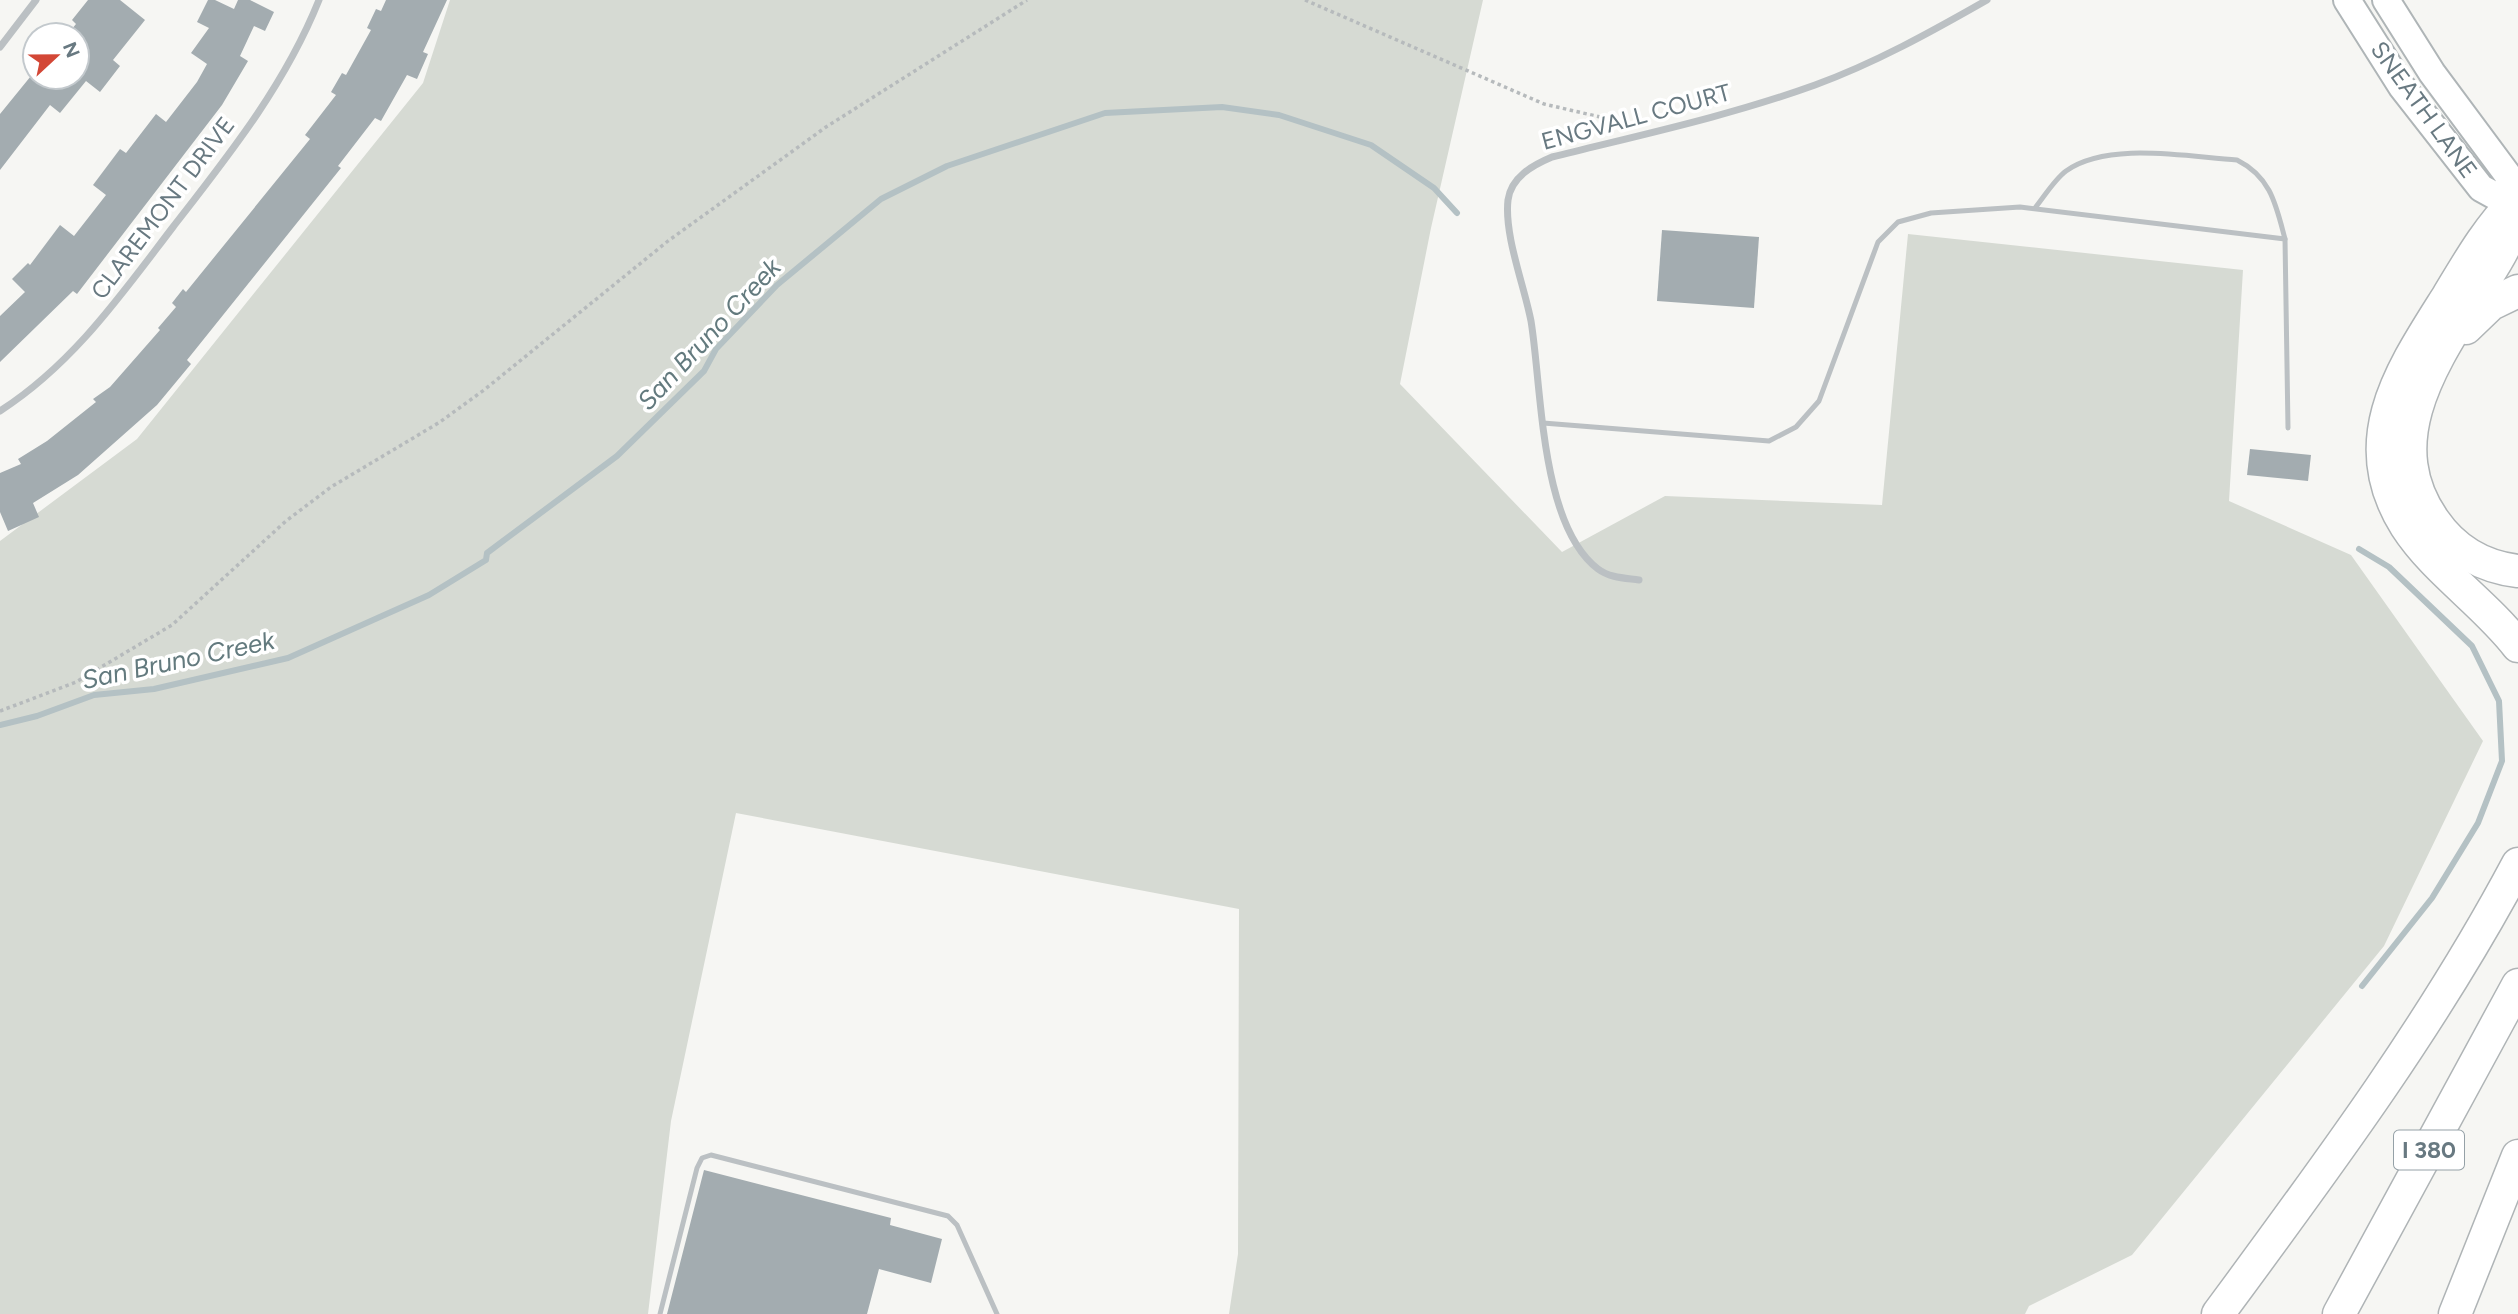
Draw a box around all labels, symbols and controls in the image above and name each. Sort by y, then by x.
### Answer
north arrow [21,21,91,91]
street label: SNEATH LANE [2365,36,2484,184]
text: N [58,39,85,61]
street label: ENGVALL COURT [1538,77,1734,156]
street label: CLAREMONT DRIVE [85,111,241,305]
water label: San Bruno Creek [630,250,789,417]
water label: San Bruno Creek [79,624,279,696]
road number: I 380 [2394,1130,2464,1170]

